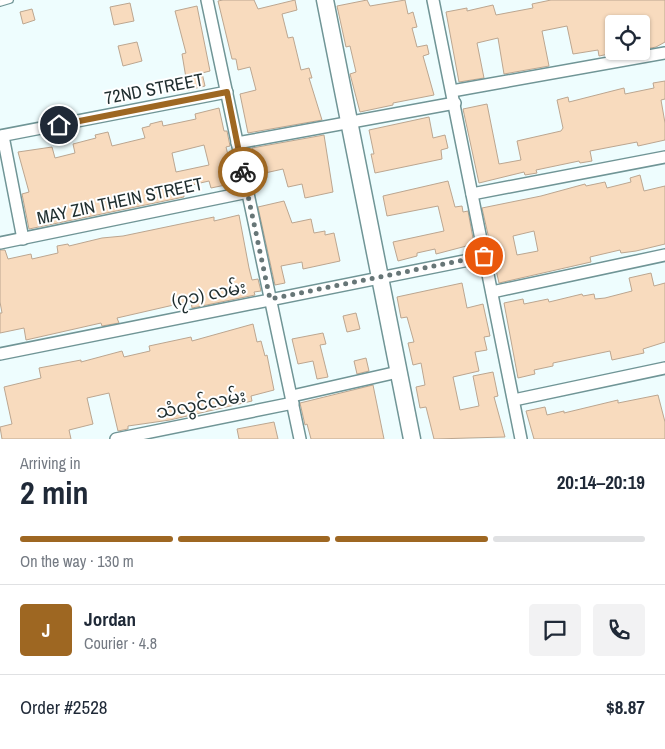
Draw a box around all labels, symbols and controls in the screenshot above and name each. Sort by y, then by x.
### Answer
map controls [605,15,650,60]
button: locate [605,15,650,60]
street label: 72ND STREET [102,67,205,110]
pin [38,104,80,146]
icon: home [45,111,73,139]
courier [218,147,268,197]
icon: bike [229,158,257,186]
street label: MAY ZIN THEIN STREET [35,171,205,230]
pin [463,235,505,277]
icon: bag [470,242,498,270]
street label: (၇၁) လမ်း [169,274,249,316]
street label: သံလွင်လမ်း [154,383,248,427]
text: Arriving in [20,452,81,474]
text: 20:14–20:19 [557,469,645,495]
text: 2 min [20,471,89,514]
text: On the way · 130 m [20,550,134,572]
button: chat [529,604,581,656]
button: phone [593,604,645,656]
text: Jordan [84,606,136,632]
text: J [42,617,50,643]
text: Courier · 4.8 [84,632,157,654]
text: Order #2528 [20,694,107,720]
text: $8.87 [606,694,645,720]

